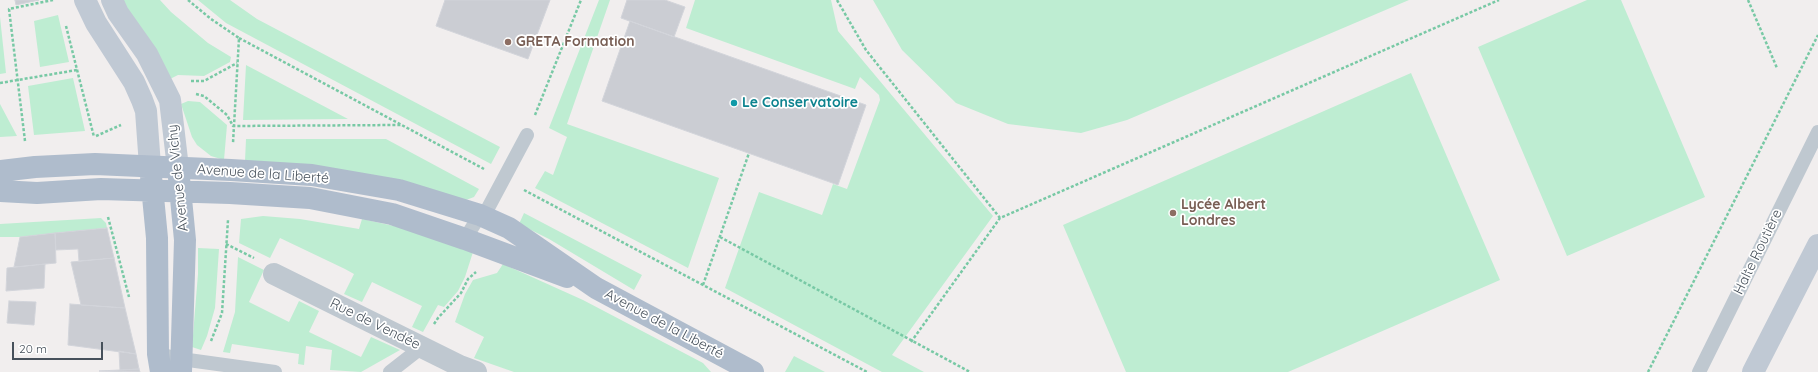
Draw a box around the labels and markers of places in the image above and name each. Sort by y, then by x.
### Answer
place label: GRETA Formation [516,34,635,50]
marker: GRETA Formation [503,37,513,47]
place label: Le Conservatoire [742,95,858,111]
marker: Le Conservatoire [729,98,739,108]
place label: Lycée Albert Londres [1181,197,1266,230]
marker: Lycée Albert Londres [1168,208,1178,218]

